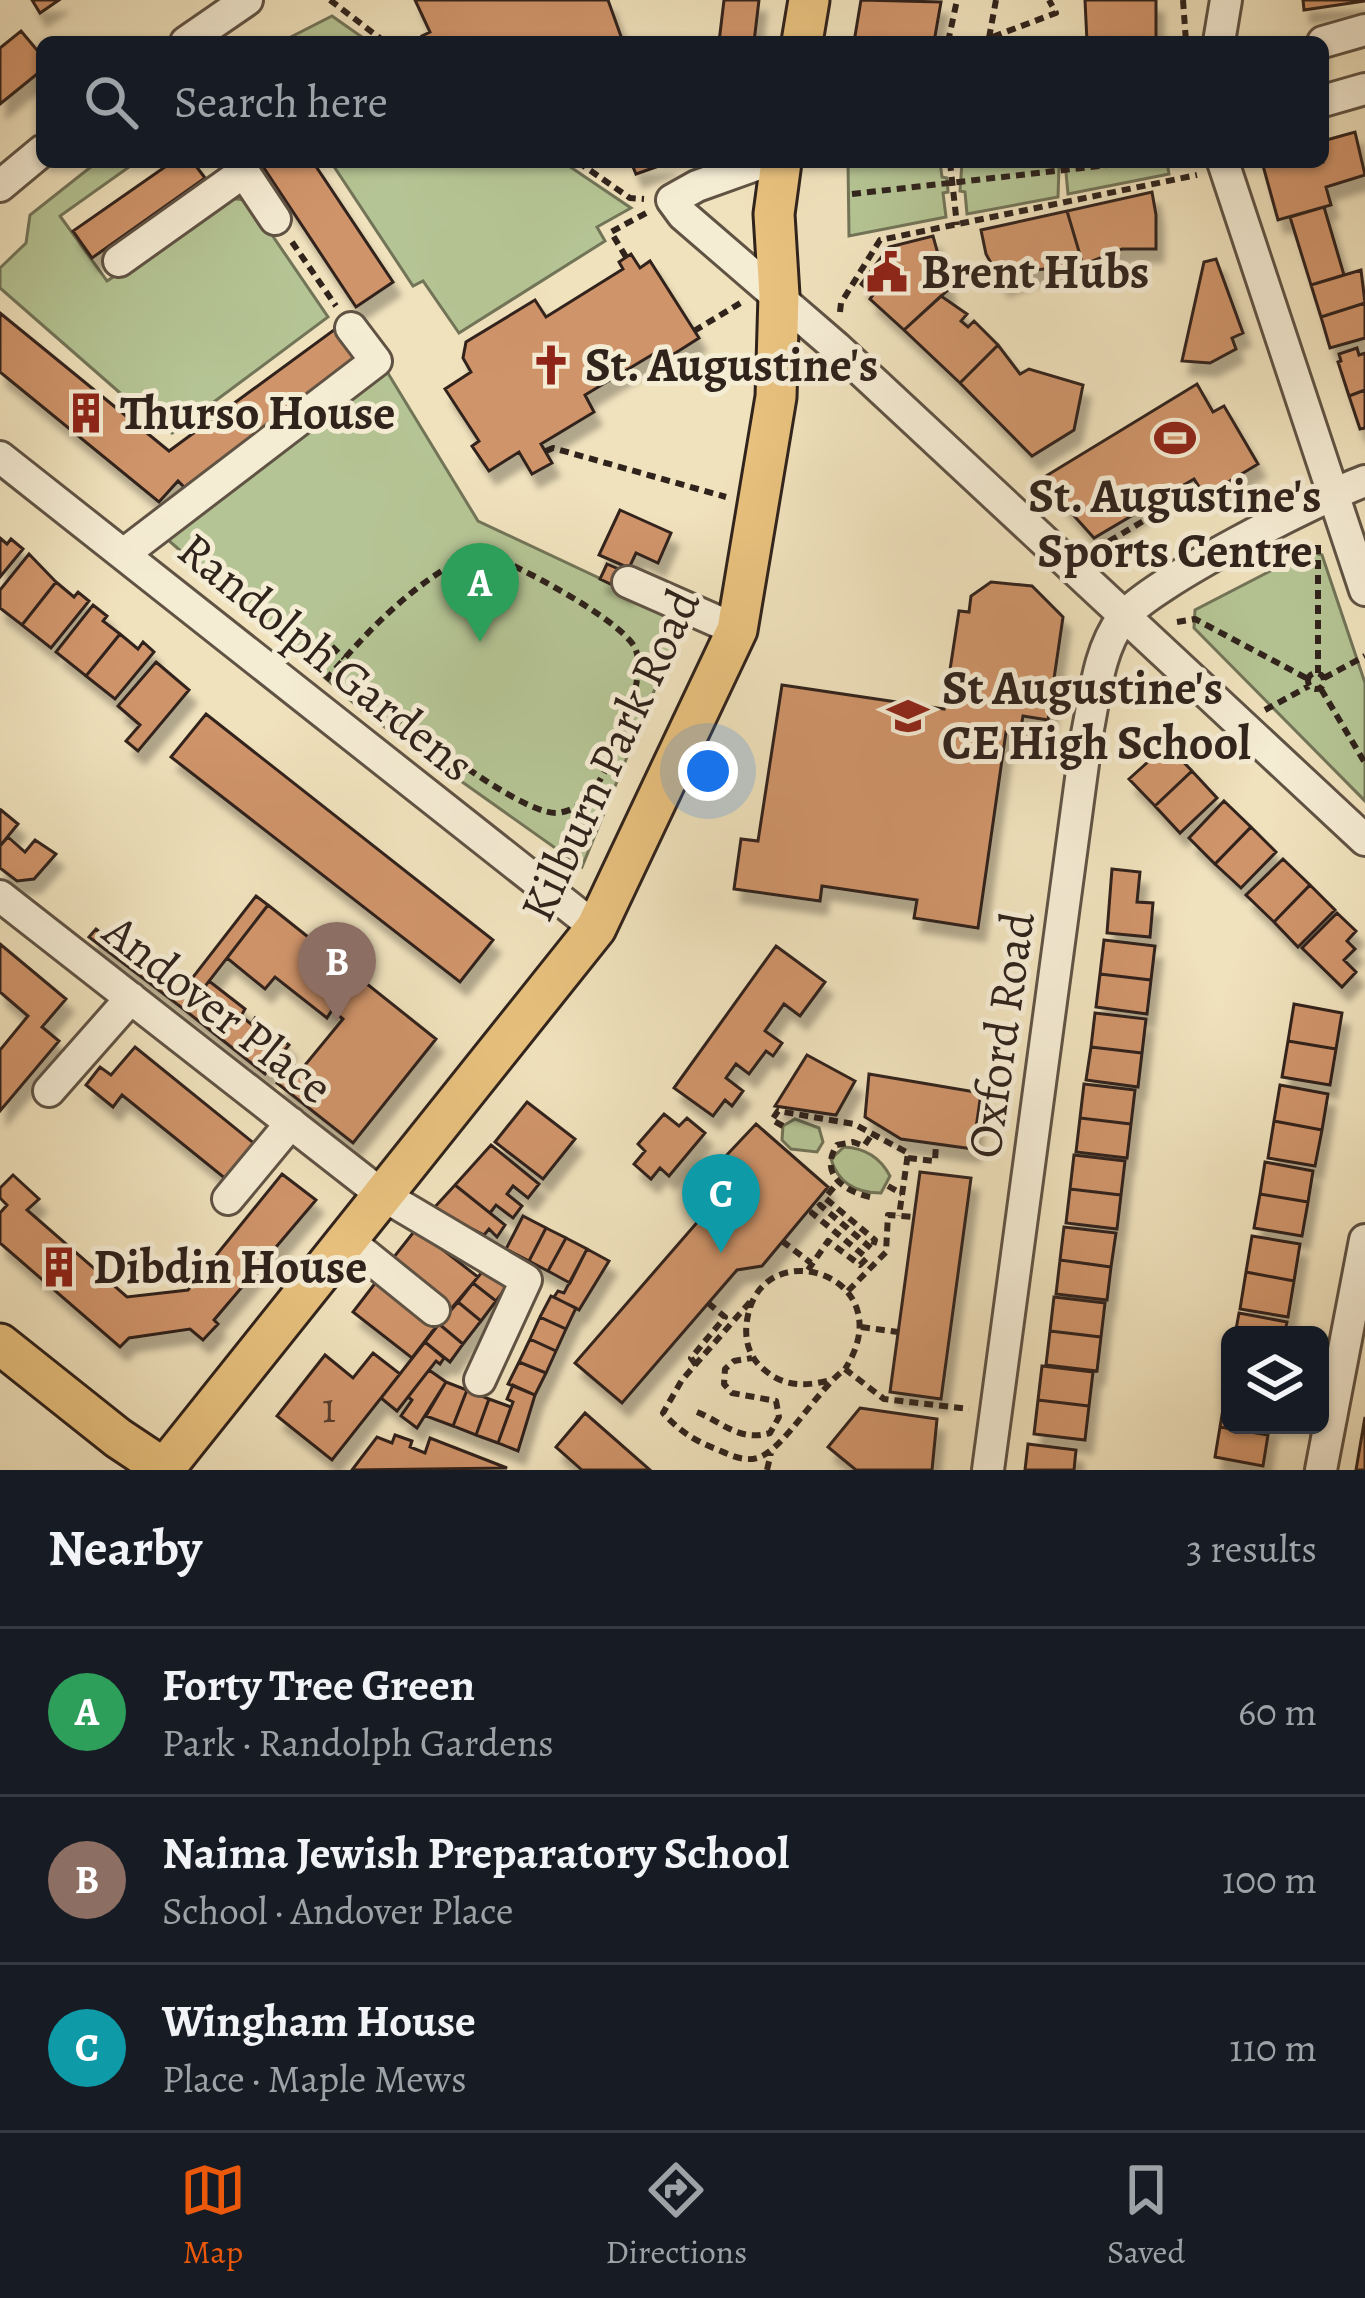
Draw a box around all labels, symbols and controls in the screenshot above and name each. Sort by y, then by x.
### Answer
search box [36,36,1329,168]
icon: search [78,69,144,135]
text: Search here [174,71,388,133]
place label: Brent Hubs [921,239,1149,305]
public building icon: Brent Hubs [864,249,910,295]
place label: St. Augustine's [585,332,878,398]
church icon: St. Augustine's [528,342,574,388]
place label: Thurso House [120,380,396,446]
building icon: Thurso House [63,390,109,436]
sports icon: St. Augustine's Sports Centre [1152,415,1198,461]
place label: St. Augustine's Sports Centre [1028,463,1322,584]
street label: Randolph Gardens [164,517,488,797]
pin: A [441,543,519,642]
street label: Kilburn Park Road [504,578,716,932]
place label: St Augustine's CE High School [942,655,1251,776]
school or university icon: St Augustine's CE High School [885,693,931,739]
your location [678,741,738,801]
street label: Andover Place [89,898,346,1119]
street label: Oxford Road [951,907,1051,1162]
pin: B [298,922,376,1021]
pin: C [682,1154,760,1253]
place label: Dibdin House [93,1234,368,1300]
building icon: Dibdin House [36,1244,82,1290]
map controls [1221,1326,1329,1434]
button: layers [1221,1326,1329,1434]
house number: 1 [322,1379,336,1436]
text: Nearby [48,1513,202,1583]
text: 3 results [1186,1522,1317,1575]
text: Forty Tree Green [162,1654,475,1716]
text: A [75,1685,99,1738]
text: 60 m [1238,1685,1317,1738]
text: Park · Randolph Gardens [162,1716,554,1769]
text: Naima Jewish Preparatory School [162,1822,789,1884]
text: B [75,1853,99,1906]
text: 100 m [1222,1853,1317,1906]
text: School · Andover Place [162,1884,513,1937]
text: Wingham House [162,1990,476,2052]
text: C [75,2021,99,2074]
text: 110 m [1229,2021,1317,2074]
text: Place · Maple Mews [162,2052,467,2105]
tab: Map [180,2157,246,2274]
tab: Directions [606,2157,747,2274]
tab: Saved [1107,2157,1185,2274]

